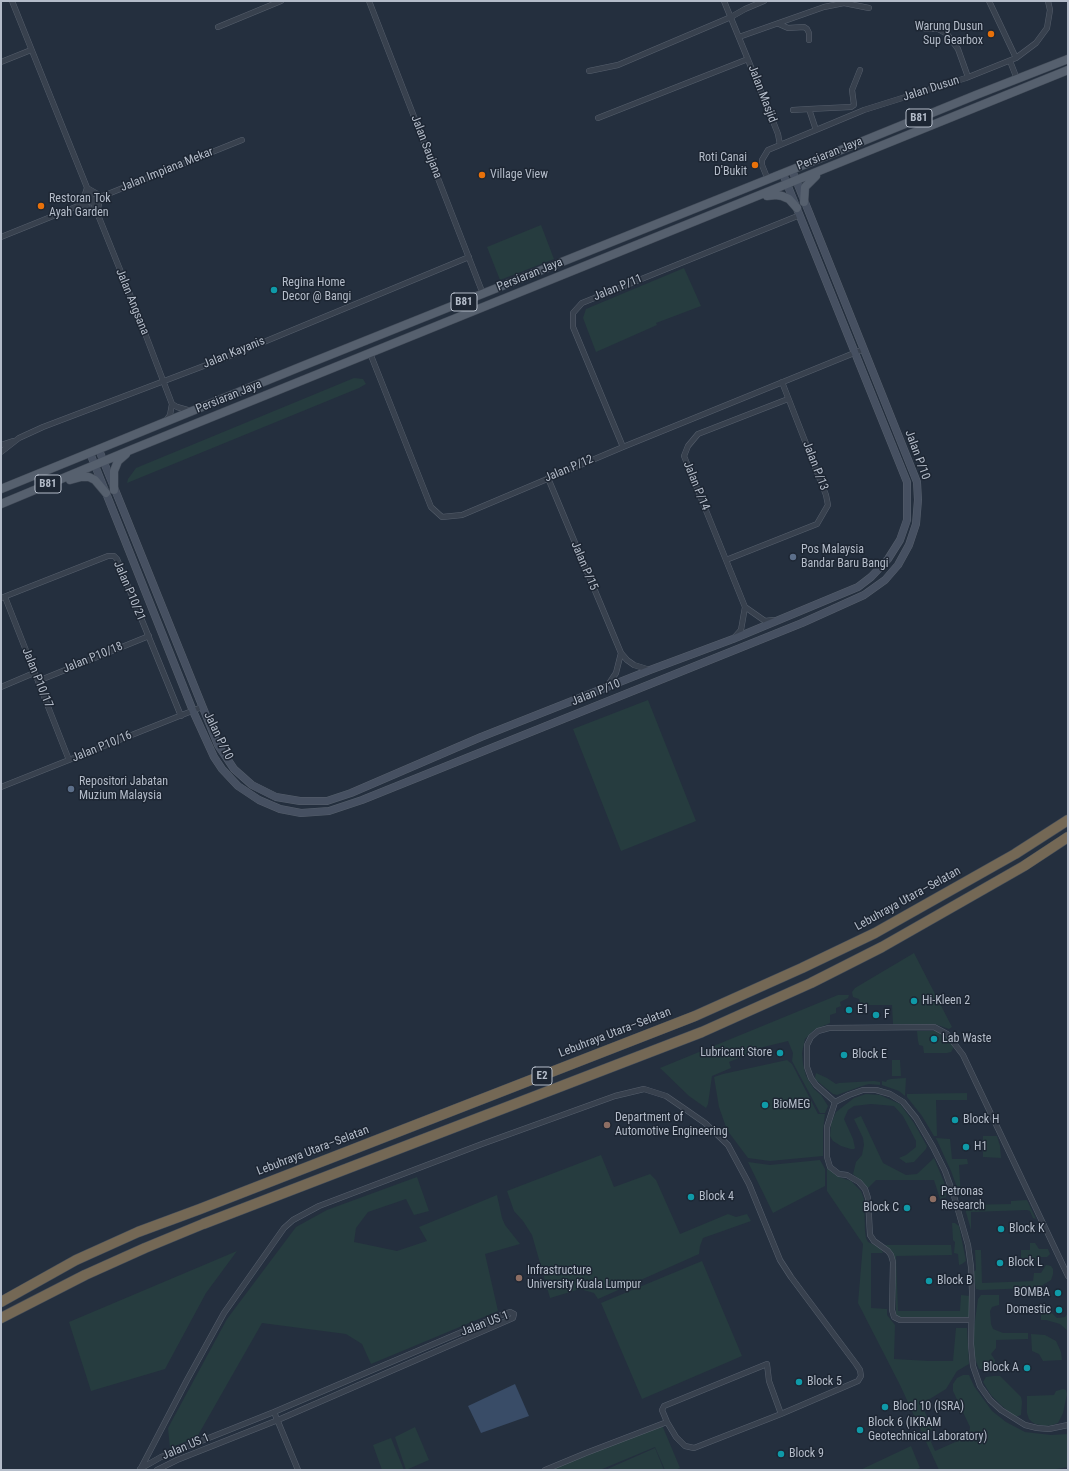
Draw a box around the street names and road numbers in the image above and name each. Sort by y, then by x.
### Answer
street label: Jalan Masjid [744,63,780,125]
street label: Jalan Dusun [901,73,961,105]
road number: B81 [906,109,932,127]
street label: Jalan Saujana [407,113,445,181]
street label: Persiaran Jaya [795,134,865,174]
street label: Jalan Impiana Mekar [118,145,216,195]
street label: Persiaran Jaya [495,255,565,295]
street label: Jalan Angsana [112,267,152,337]
street label: Jalan P/11 [591,272,645,304]
road number: B81 [451,293,477,311]
street label: Jalan Kayanis [201,334,267,372]
street label: Persiaran Jaya [194,377,264,417]
street label: Jalan P/10 [901,428,933,482]
street label: Jalan P/13 [799,439,831,493]
street label: Jalan P/12 [542,452,596,486]
street label: Jalan P/14 [680,459,712,513]
road number: B81 [35,475,61,493]
street label: Jalan P/15 [567,539,601,593]
street label: Jalan P10/21 [110,559,148,623]
street label: Jalan P10/18 [61,639,125,677]
street label: Jalan P10/17 [18,646,56,710]
street label: Jalan P/10 [569,677,623,709]
street label: Jalan P/10 [200,710,236,762]
street label: Jalan P10/16 [70,728,134,766]
street label: Lebuhraya Utara–Selatan [853,864,963,934]
street label: Lebuhraya Utara–Selatan [557,1005,673,1061]
road number: E2 [532,1067,552,1085]
street label: Lebuhraya Utara–Selatan [255,1123,371,1179]
street label: Jalan US 1 [459,1308,511,1340]
street label: Jalan US 1 [160,1431,212,1463]

